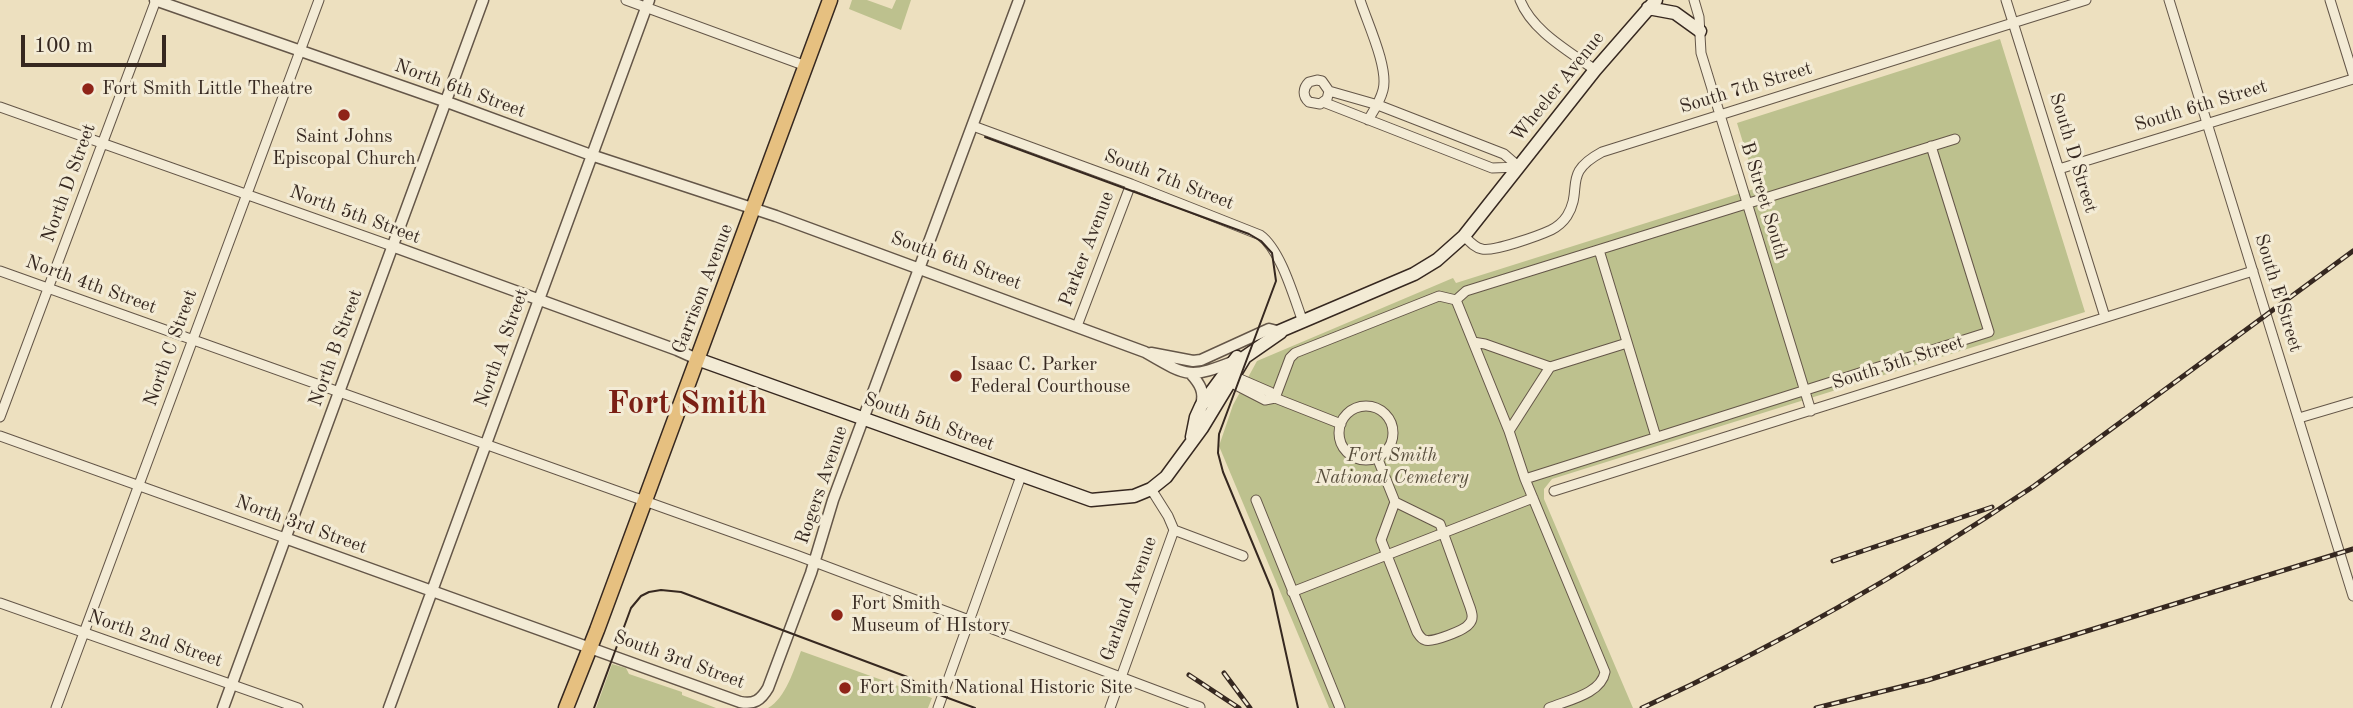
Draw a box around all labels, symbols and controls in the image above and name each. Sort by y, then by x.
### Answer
scale bar [24,21,170,65]
street label: Wheeler Avenue [1507,27,1609,147]
text: 100 m [34,36,93,57]
street label: North 6th Street [391,55,529,123]
street label: South 7th Street [1677,57,1815,119]
street label: South 6th Street [2132,75,2270,137]
place label: Fort Smith Little Theatre [102,78,313,100]
marker: Fort Smith Little Theatre [80,81,96,97]
street label: South D Street [2044,90,2102,216]
marker: Saint Johns Episcopal Church [336,107,352,123]
street label: North D Street [37,121,101,245]
place label: Saint Johns Episcopal Church [272,126,416,170]
street label: B Street South [1735,139,1793,263]
street label: South 7th Street [1101,145,1237,215]
street label: North 5th Street [286,181,424,249]
street label: Parker Avenue [1055,188,1119,310]
street label: Garrison Avenue [668,221,738,357]
street label: South 6th Street [888,227,1024,295]
street label: South E Street [2249,231,2307,355]
street label: North 4th Street [22,251,160,319]
street label: North B Street [304,286,368,410]
street label: North A Street [470,286,534,410]
street label: North C Street [139,287,203,409]
street label: South 5th Street [1829,331,1967,395]
place label: Isaac C. Parker Federal Courthouse [970,354,1130,398]
marker: Isaac C. Parker Federal Courthouse [948,368,964,384]
district label: Fort Smith [607,384,767,424]
street label: South 5th Street [861,388,997,456]
street label: Rogers Avenue [791,423,853,547]
park label: Fort Smith National Cemetery [1315,445,1469,489]
street label: North 3rd Street [232,491,370,559]
street label: Garland Avenue [1096,533,1162,665]
place label: Fort Smith Museum of HIstory [851,593,1010,637]
street label: North 2nd Street [85,605,225,673]
marker: Fort Smith Museum of HIstory [829,607,845,623]
street label: South 3rd Street [610,626,748,694]
place label: Fort Smith National Historic Site [859,677,1133,699]
marker: Fort Smith National Historic Site [837,680,853,696]

